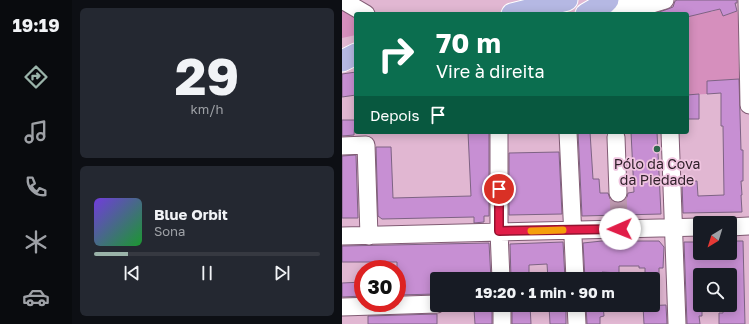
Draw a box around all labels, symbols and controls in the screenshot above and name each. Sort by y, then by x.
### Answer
text: 19:19 [12,14,60,36]
text: 70 m [436,26,501,59]
icon: right [370,28,422,80]
text: 29 [175,44,239,106]
text: Vire à direita [436,60,545,82]
icon: directions [22,63,50,91]
text: km/h [190,101,224,117]
icon: arrive [427,104,449,126]
text: Depois [370,106,419,124]
icon: music [22,118,50,146]
marker: Pólo da Cova da Piedade [652,144,662,154]
place label: Pólo da Cova da Piedade [614,155,700,188]
pin [482,172,516,206]
icon: phone [22,173,50,201]
icon: arrive [488,178,510,200]
text: Blue Orbit [154,205,228,223]
position arrow [599,208,641,250]
north arrow [693,216,737,260]
map controls [693,216,737,312]
text: Sona [154,223,185,239]
icon: climate [22,228,50,256]
speed limit sign: 30 [354,260,406,312]
icon: previous [121,262,143,284]
icon: pause [196,262,218,284]
icon: next [271,262,293,284]
button: search [693,268,737,312]
icon: car [22,283,50,311]
text: 19:20 · 1 min · 90 m [475,283,615,301]

